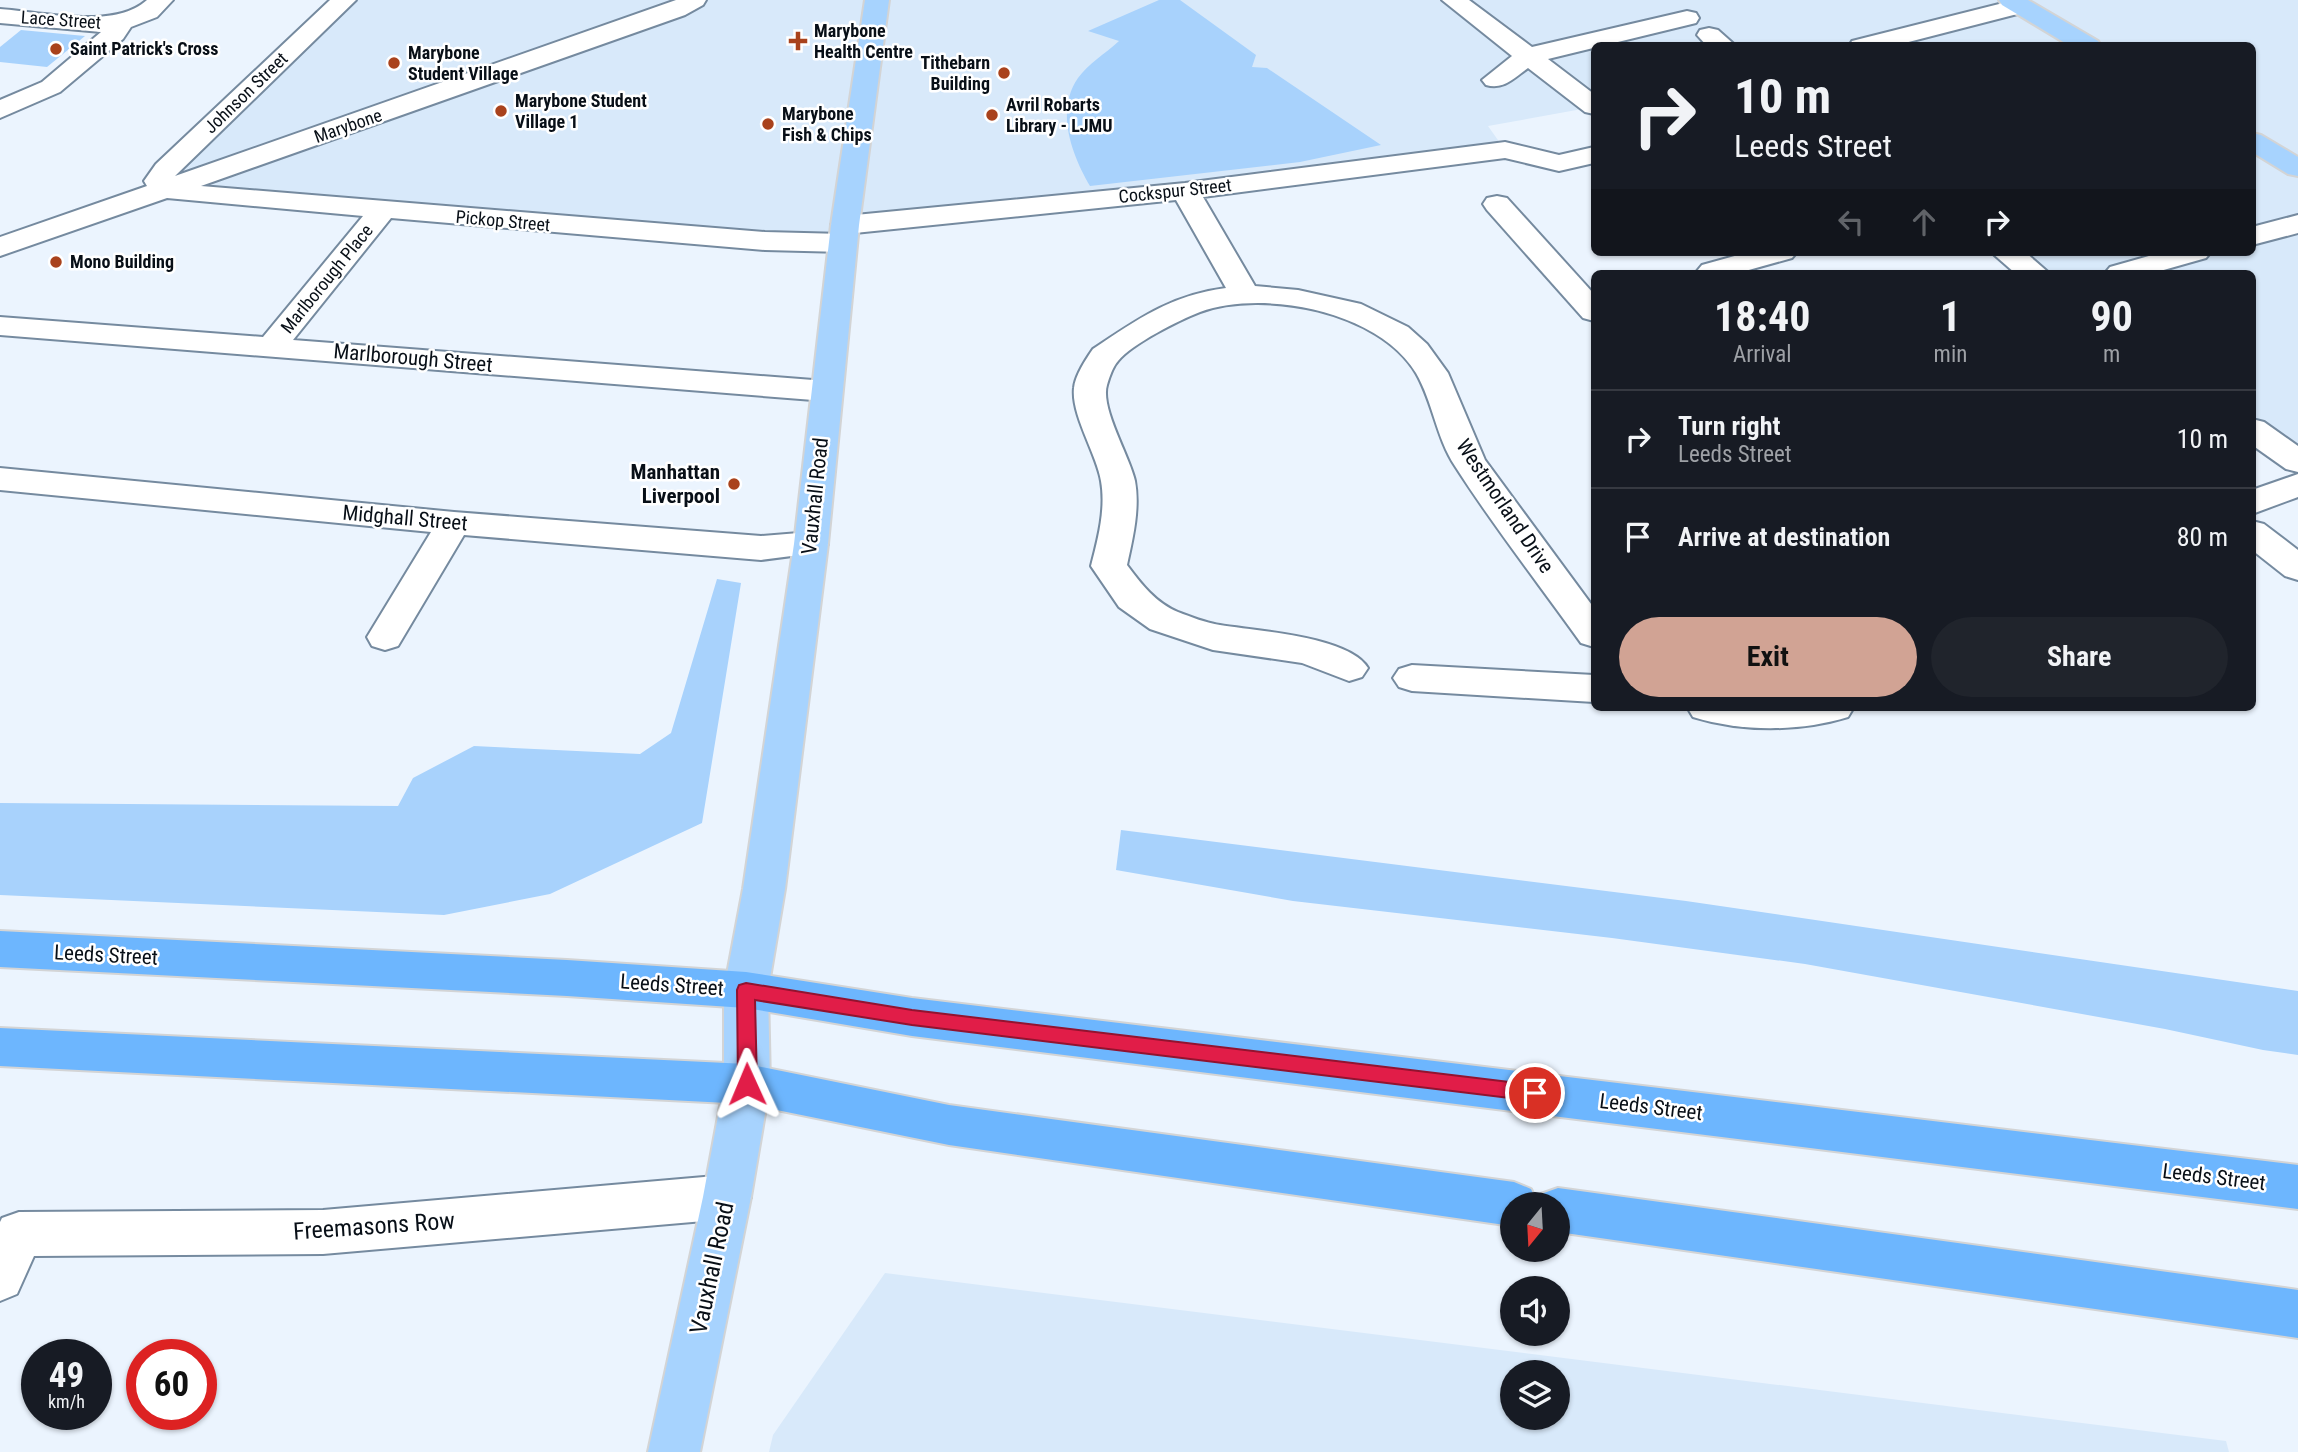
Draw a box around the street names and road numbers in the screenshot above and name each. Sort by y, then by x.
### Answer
street label: Lace Street [20,6,102,33]
street label: Johnson Street [200,48,292,138]
street label: Marybone [311,104,385,147]
street label: Cockspur Street [1118,174,1232,207]
street label: Pickop Street [455,206,551,235]
street label: Marlborough Place [276,220,377,337]
street label: Marlborough Street [333,339,493,377]
street label: Westmorland Drive [1451,435,1559,578]
street label: Vauxhall Road [797,436,833,556]
street label: Midghall Street [342,501,468,535]
street label: Leeds Street [54,940,158,970]
street label: Leeds Street [619,969,725,1001]
street label: Leeds Street [1598,1089,1704,1125]
street label: Leeds Street [2161,1159,2267,1195]
street label: Vauxhall Road [684,1199,740,1337]
street label: Freemasons Row [292,1206,456,1246]

